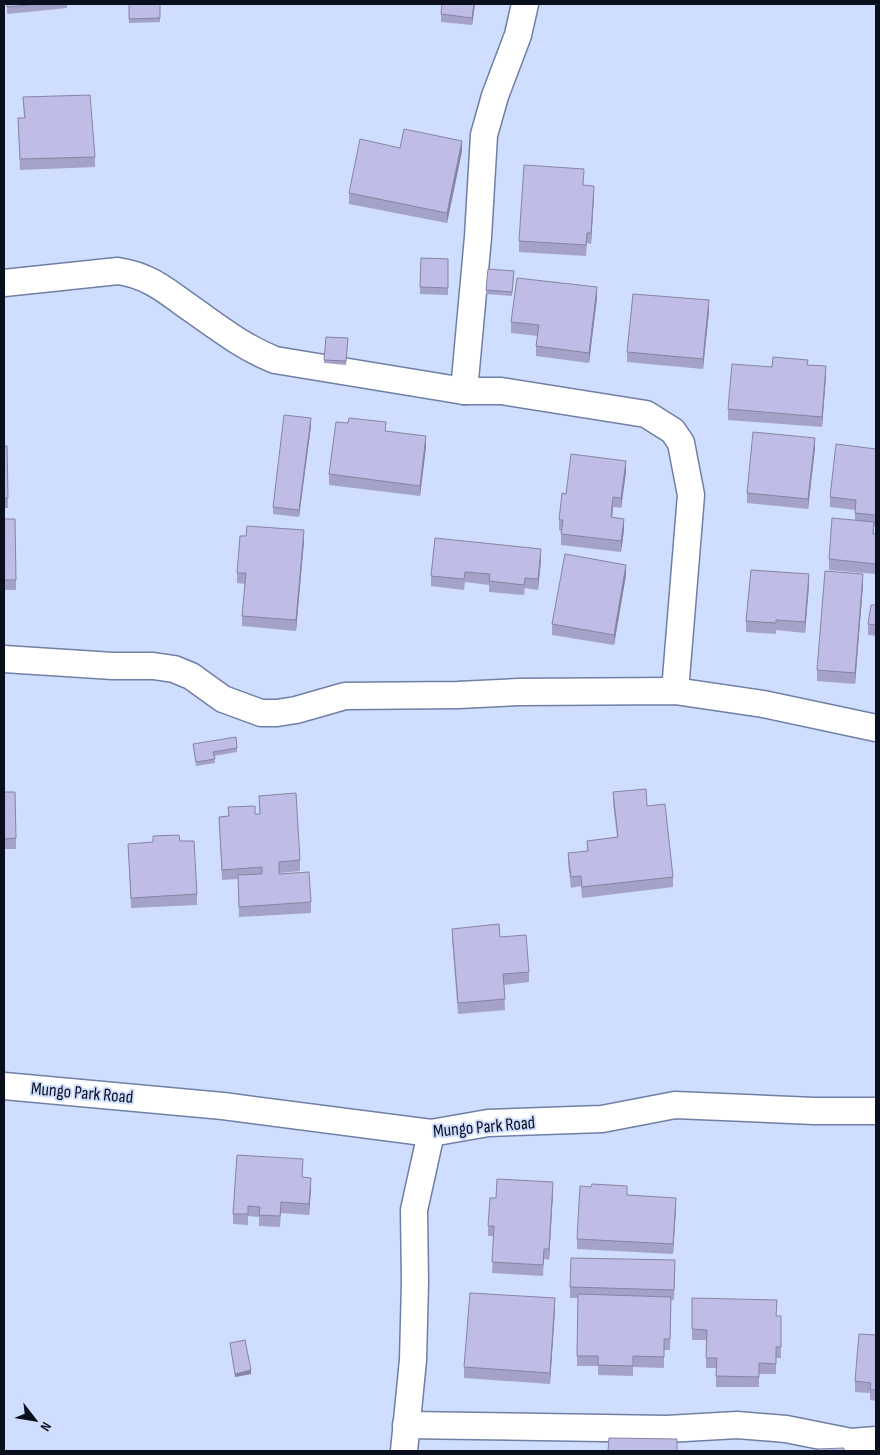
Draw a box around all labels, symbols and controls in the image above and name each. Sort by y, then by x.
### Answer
street label: Mungo Park Road [30,1078,134,1108]
street label: Mungo Park Road [432,1112,536,1142]
north arrow [10,1395,60,1445]
text: N [37,1419,55,1434]

